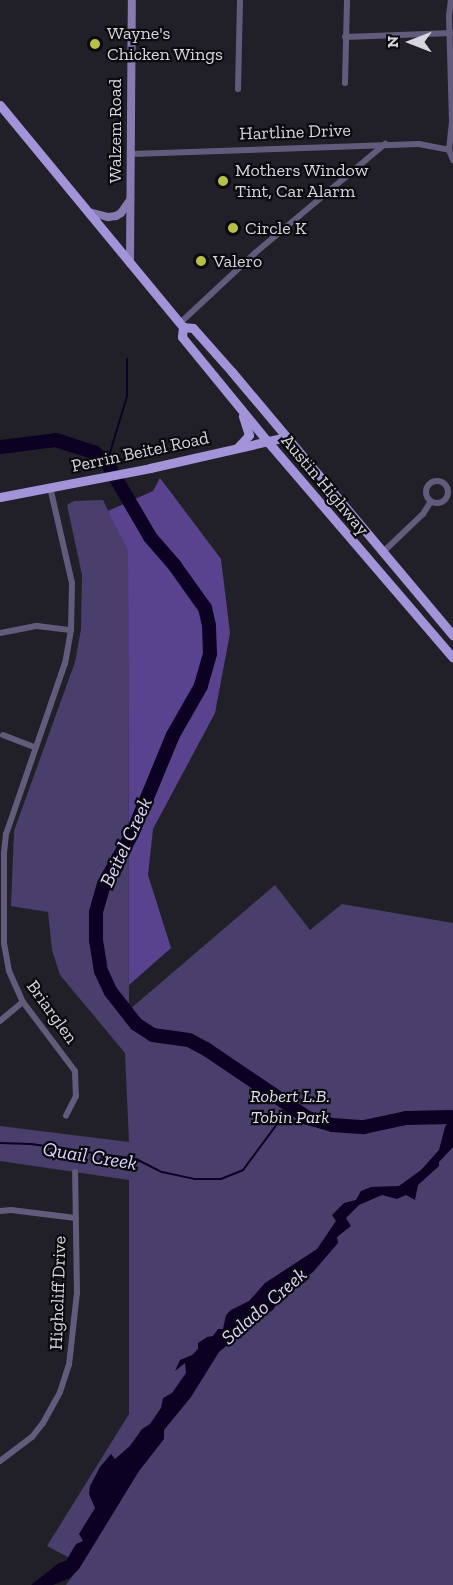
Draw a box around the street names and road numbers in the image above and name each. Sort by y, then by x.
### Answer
street label: Walzem Road [104,79,126,183]
street label: Hartline Drive [239,119,351,145]
street label: Perrin Beitel Road [69,427,211,477]
street label: Austin Highway [277,430,373,540]
street label: Briarglen [22,976,82,1048]
street label: Highcliff Drive [45,1236,71,1350]

